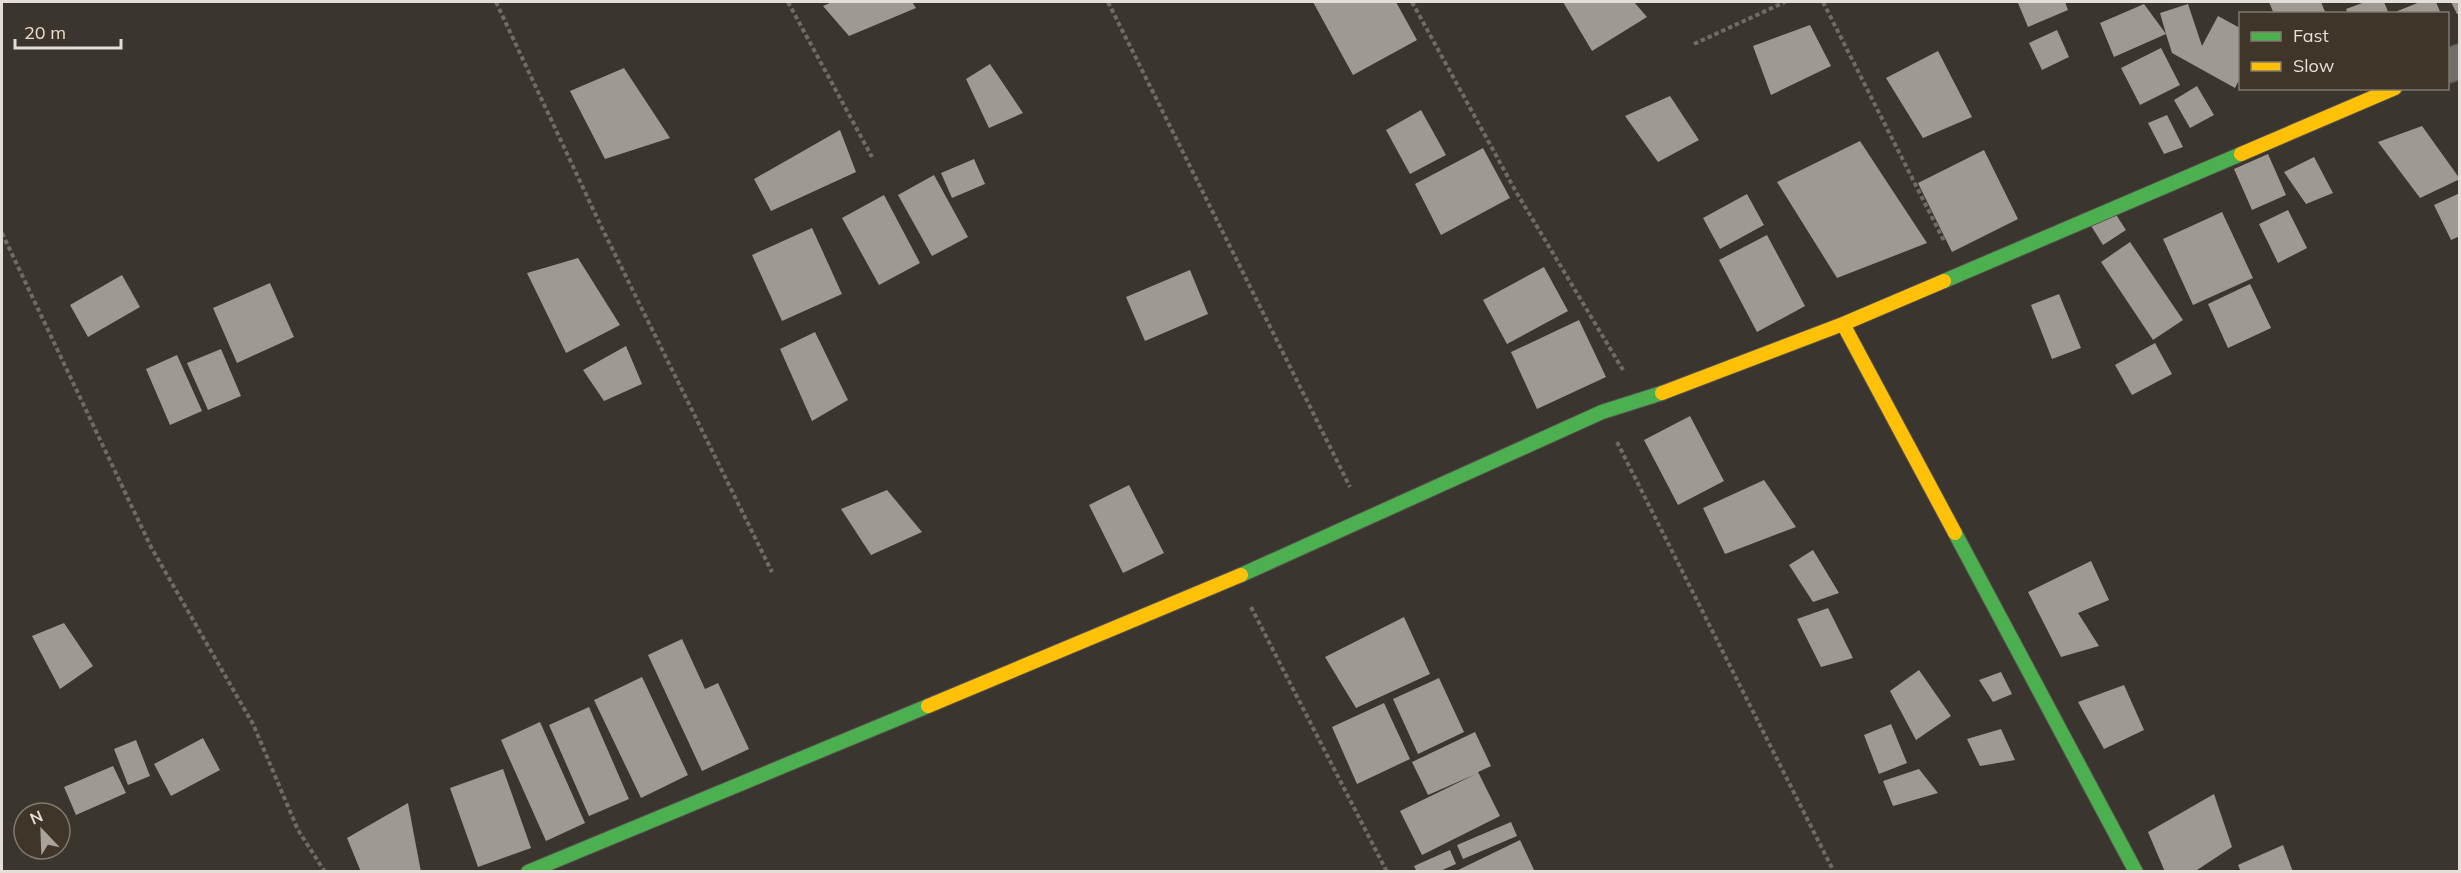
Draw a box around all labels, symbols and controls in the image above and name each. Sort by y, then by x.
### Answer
scale bar [15,12,122,50]
legend [2239,12,2449,90]
text: 20 m [24,21,66,44]
text: Fast [2293,24,2329,47]
text: Slow [2293,54,2335,77]
north arrow [12,801,72,861]
text: N [27,806,46,829]

